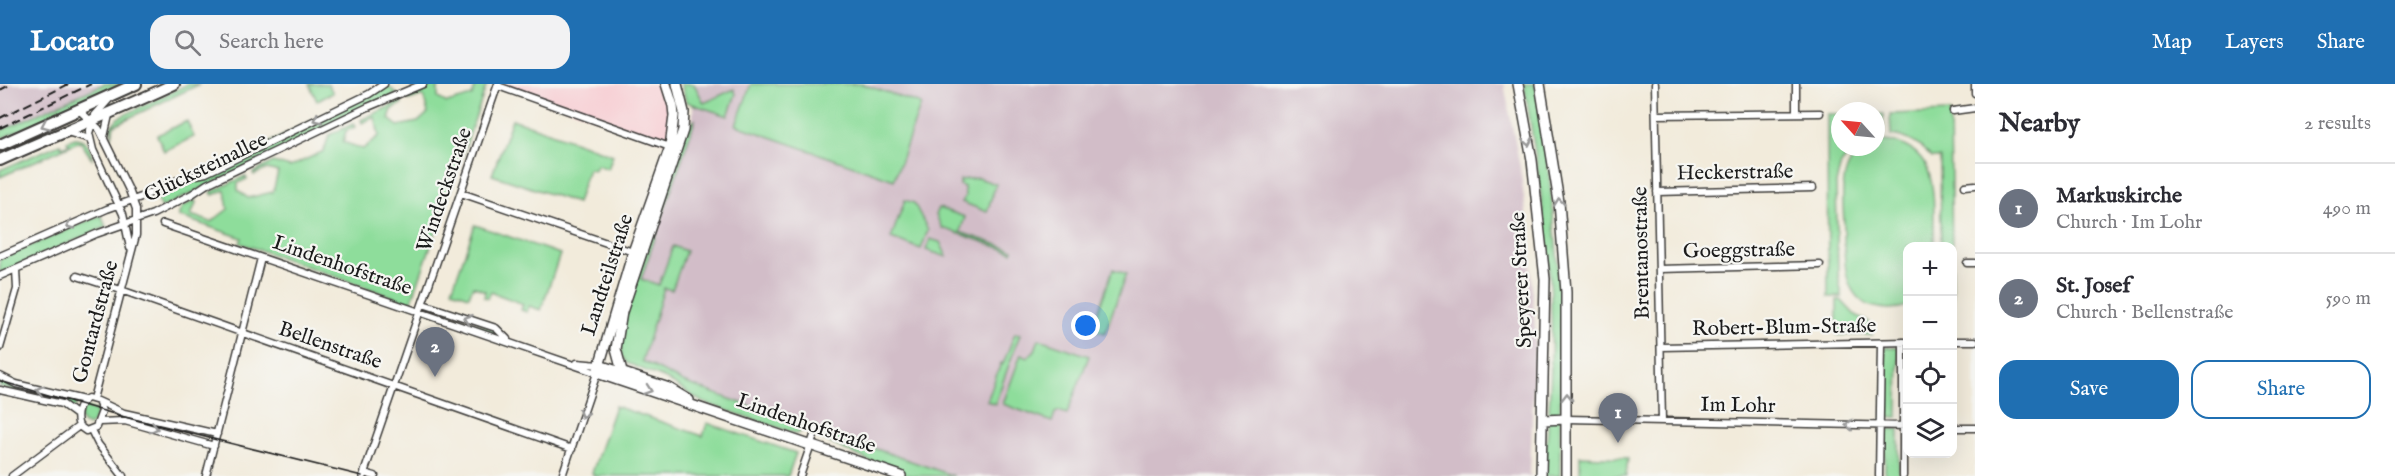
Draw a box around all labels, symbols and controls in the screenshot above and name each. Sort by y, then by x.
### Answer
search box [150,15,570,69]
text: Locato [30,25,114,60]
icon: search [171,26,204,59]
text: Search here [219,28,324,56]
text: Map [2152,29,2192,56]
text: Layers [2225,29,2284,56]
text: Share [2317,29,2365,56]
north arrow [1831,102,1885,156]
text: Nearby [1999,107,2080,140]
text: 2 results [2304,111,2371,136]
one-way arrow [312,112,323,123]
one-way arrow [41,118,52,130]
street label: Windeckstraße [411,124,479,256]
street label: Glücksteinallee [140,126,273,210]
one-way arrow [1522,137,1534,146]
street label: Heckerstraße [1676,158,1794,188]
text: Markuskirche [2056,182,2182,210]
street label: Brentanostraße [1627,186,1657,320]
text: 1 [2015,196,2022,221]
text: 490 m [2323,196,2371,221]
one-way arrow [1553,197,1566,206]
street label: Landteilstraße [576,210,640,339]
text: Church · Im Lohr [2056,210,2202,235]
street label: Speyerer Straße [1505,211,1539,349]
one-way arrow [65,218,76,230]
street label: Lindenhofstraße [269,230,416,303]
street label: Goeggstraße [1683,237,1796,265]
map controls [1903,242,1957,458]
button: + [1903,242,1957,296]
street label: Gontardstraße [67,257,125,386]
text: St. Josef [2056,272,2130,300]
text: 2 [2014,286,2023,311]
text: 590 m [2325,286,2371,311]
button: − [1903,296,1957,350]
text: Church · Bellenstraße [2056,300,2233,325]
your location [1071,311,1100,340]
street label: Robert-Blum-Straße [1692,313,1877,343]
one-way arrow [463,314,474,326]
street label: Bellenstraße [275,316,386,376]
pin: 2 [416,328,454,377]
button: locate [1903,350,1957,404]
button: Save [1999,360,2179,419]
button: Share [2191,360,2371,419]
one-way arrow [642,383,653,396]
one-way arrow [35,385,46,397]
street label: Lindenhofstraße [733,388,880,461]
one-way arrow [1561,392,1573,401]
street label: Im Lohr [1700,392,1776,420]
pin: 1 [1598,394,1638,443]
button: layers [1903,404,1957,458]
one-way arrow [578,408,591,419]
one-way arrow [1845,419,1854,431]
one-way arrow [149,421,159,434]

